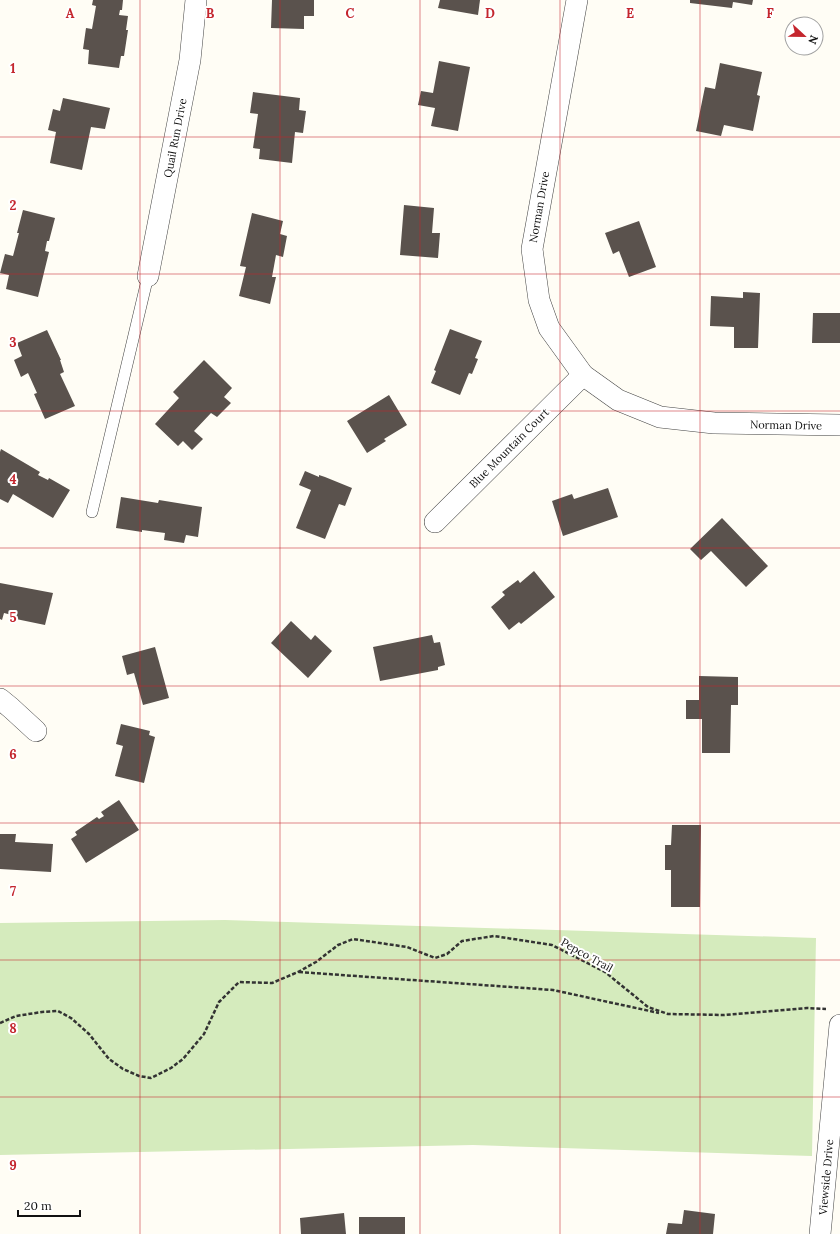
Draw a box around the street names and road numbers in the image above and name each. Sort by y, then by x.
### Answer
street label: Quail Run Drive [160,97,190,179]
street label: Norman Drive [526,170,552,244]
street label: Blue Mountain Court [466,405,552,491]
street label: Norman Drive [750,417,822,433]
street label: Pepco Trail [558,935,616,975]
street label: Viewside Drive [816,1139,836,1216]

